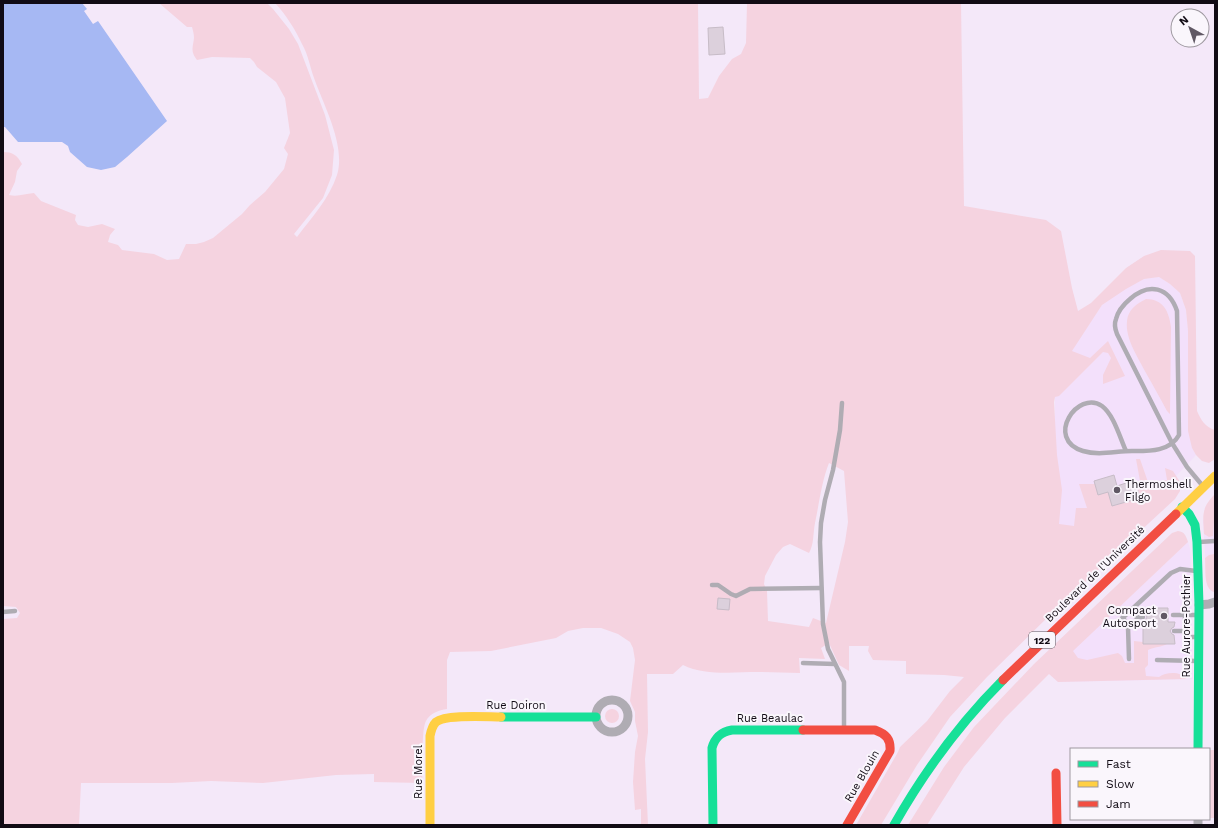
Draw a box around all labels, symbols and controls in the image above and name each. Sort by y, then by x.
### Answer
north arrow [1170,8,1210,48]
text: N [1177,13,1191,28]
place label: Thermoshell Filgo [1125,478,1192,504]
marker: Thermoshell Filgo [1112,485,1122,495]
street label: Boulevard de l'Université [1043,523,1147,625]
street label: Rue Aurore-Pothier [1180,574,1193,678]
place label: Compact Autosport [1103,604,1156,630]
marker: Compact Autosport [1159,611,1169,621]
road number: 122 [1029,632,1055,648]
street label: Rue Doiron [486,699,546,712]
street label: Rue Beaulac [737,712,803,725]
street label: Rue Morel [412,744,425,799]
street label: Rue Blouin [842,748,882,804]
legend [1070,748,1210,820]
text: Fast [1106,757,1131,771]
text: Slow [1106,777,1134,791]
text: Jam [1106,797,1131,811]

